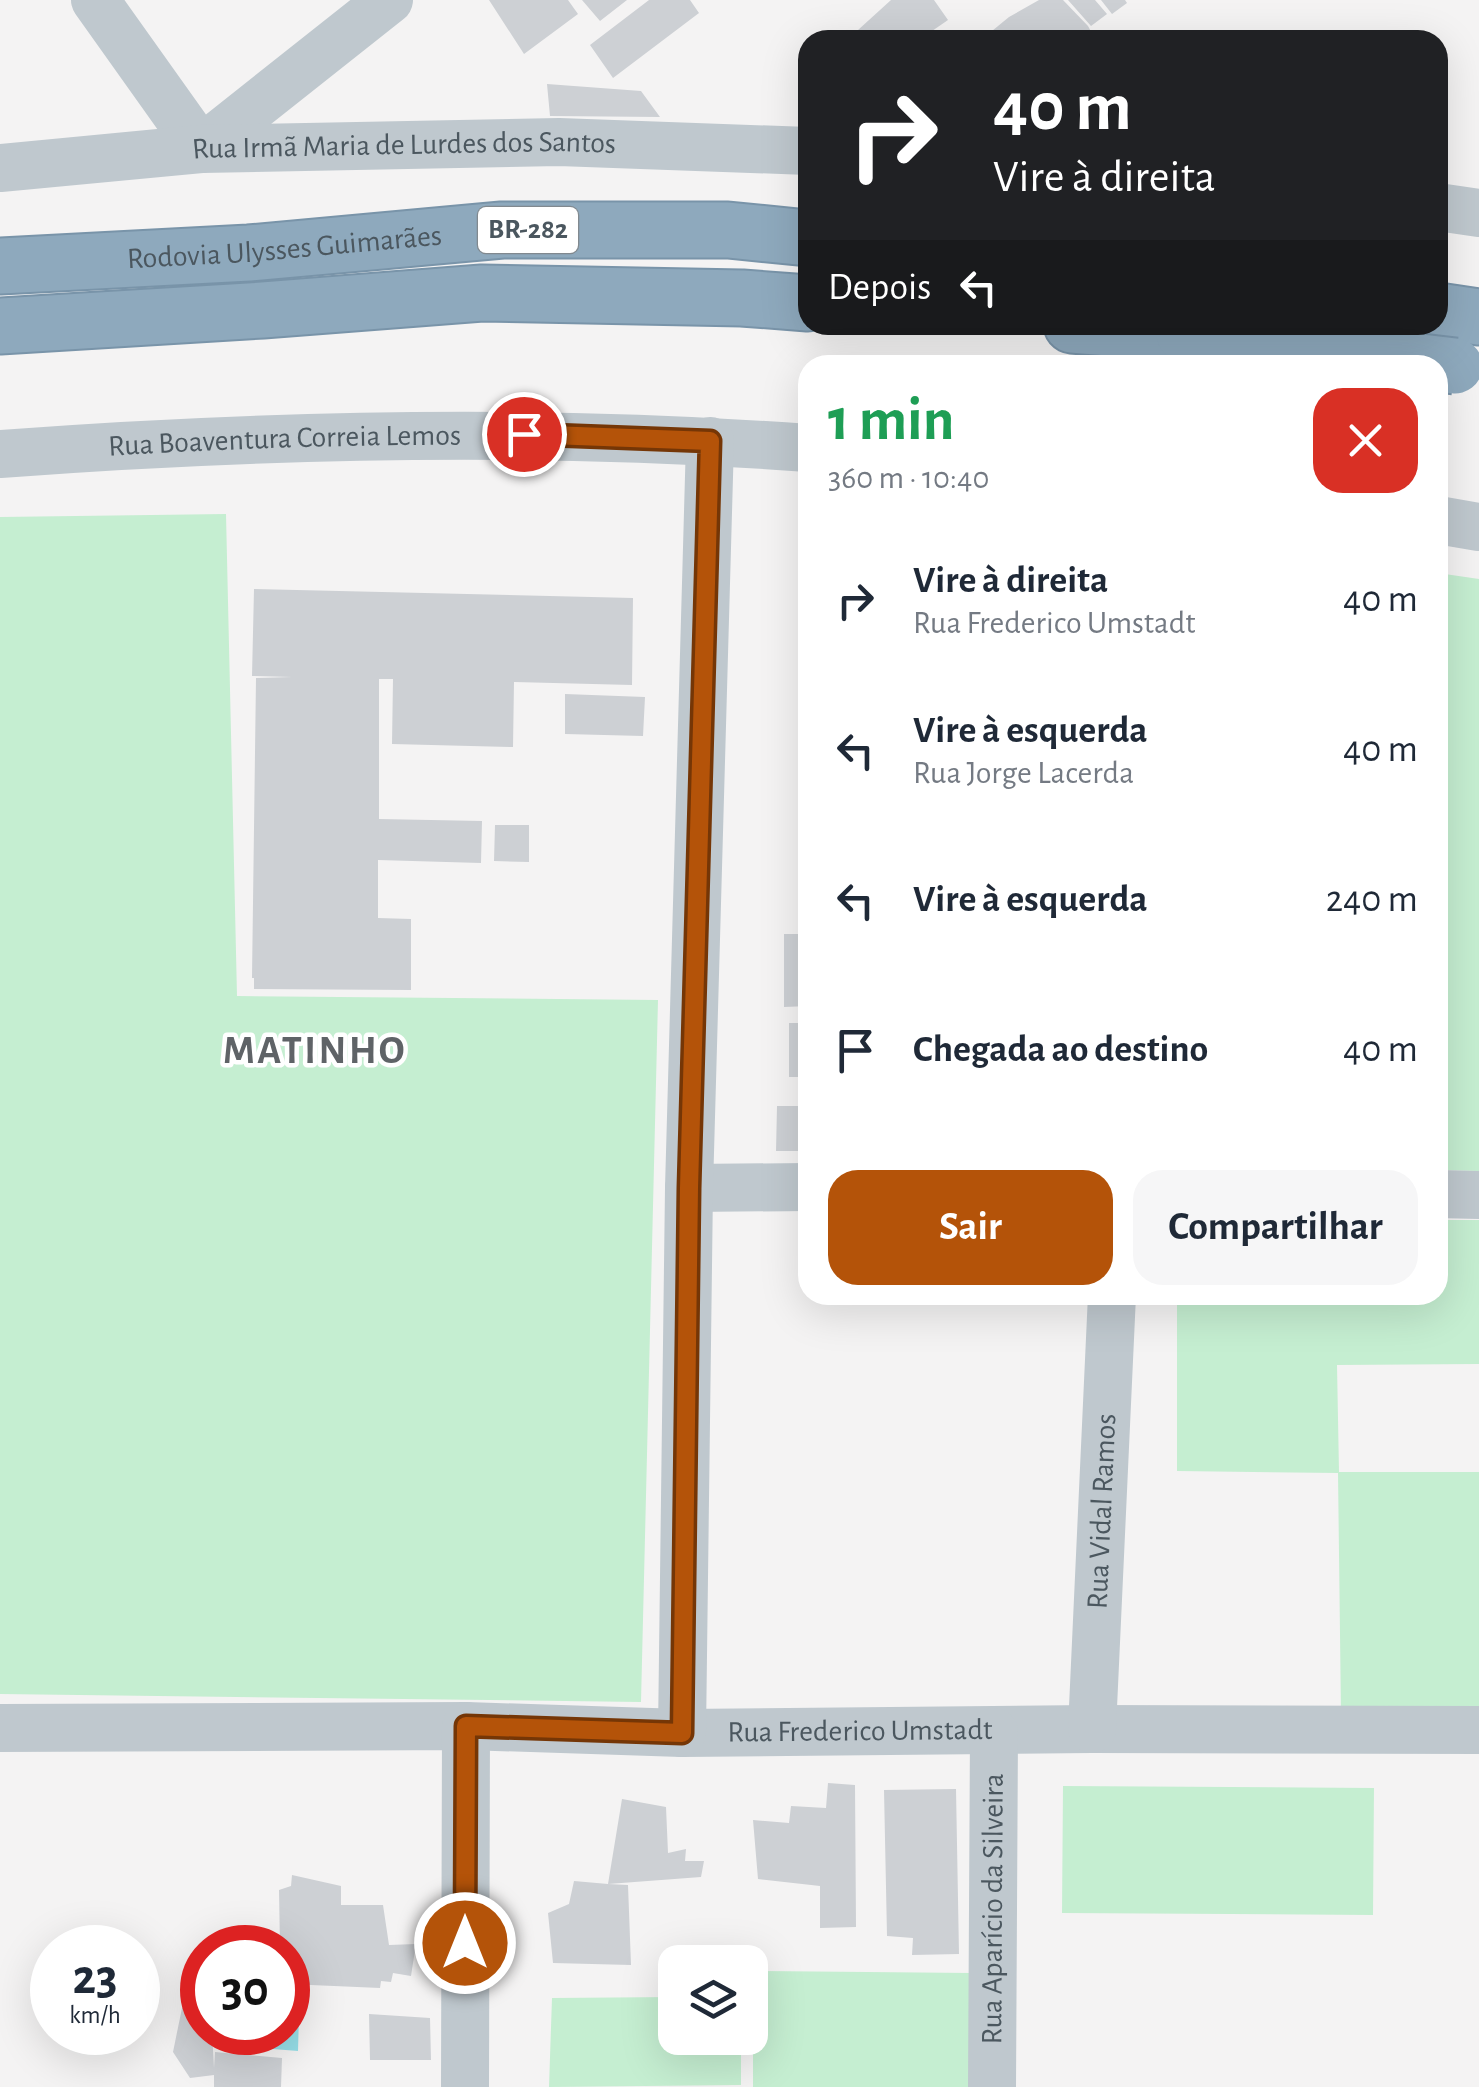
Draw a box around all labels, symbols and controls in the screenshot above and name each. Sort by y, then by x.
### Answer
icon: right [828,70,958,200]
text: 40 m [993,73,1132,143]
street label: Rua Irmã Maria de Lurdes dos Santos [191,127,617,165]
text: Vire à direita [993,155,1216,200]
road number: BR-282 [478,207,578,253]
street label: Rodovia Ulysses Guimarães [126,221,443,274]
icon: left [951,260,1006,315]
text: Depois [828,269,931,307]
button: close [1313,388,1418,493]
text: 1 min [828,391,954,451]
pin [482,392,567,477]
icon: arrive [497,407,552,462]
street label: Rua Boaventura Correia Lemos [107,421,461,462]
text: 360 m · 10:40 [828,462,989,494]
text: Vire à direita [913,562,1108,600]
icon: right [828,573,883,628]
text: 40 m [1343,581,1418,619]
text: Rua Frederico Umstadt [913,607,1196,639]
text: Vire à esquerda [913,712,1148,750]
icon: left [828,723,883,778]
text: 40 m [1343,731,1418,769]
text: Rua Jorge Lacerda [913,757,1134,789]
icon: left [828,873,883,928]
text: Vire à esquerda [913,881,1148,919]
text: 240 m [1326,881,1418,919]
icon: arrive [828,1023,883,1078]
district label: MATINHO [223,1031,407,1071]
text: Chegada ao destino [913,1031,1208,1069]
text: 40 m [1343,1031,1418,1069]
button: Sair [828,1170,1113,1285]
button: Compartilhar [1133,1170,1418,1285]
street label: Rua Vidal Ramos [1083,1413,1122,1610]
street label: Rua Frederico Umstadt [727,1715,993,1748]
street label: Rua Aparício da Silveira [977,1773,1009,2045]
position arrow [413,1891,517,1995]
speed limit sign: 30 [180,1925,310,2055]
map controls [658,1945,768,2055]
button: layers [658,1945,768,2055]
text: 23 [72,1953,118,2003]
text: km/h [69,2003,121,2028]

